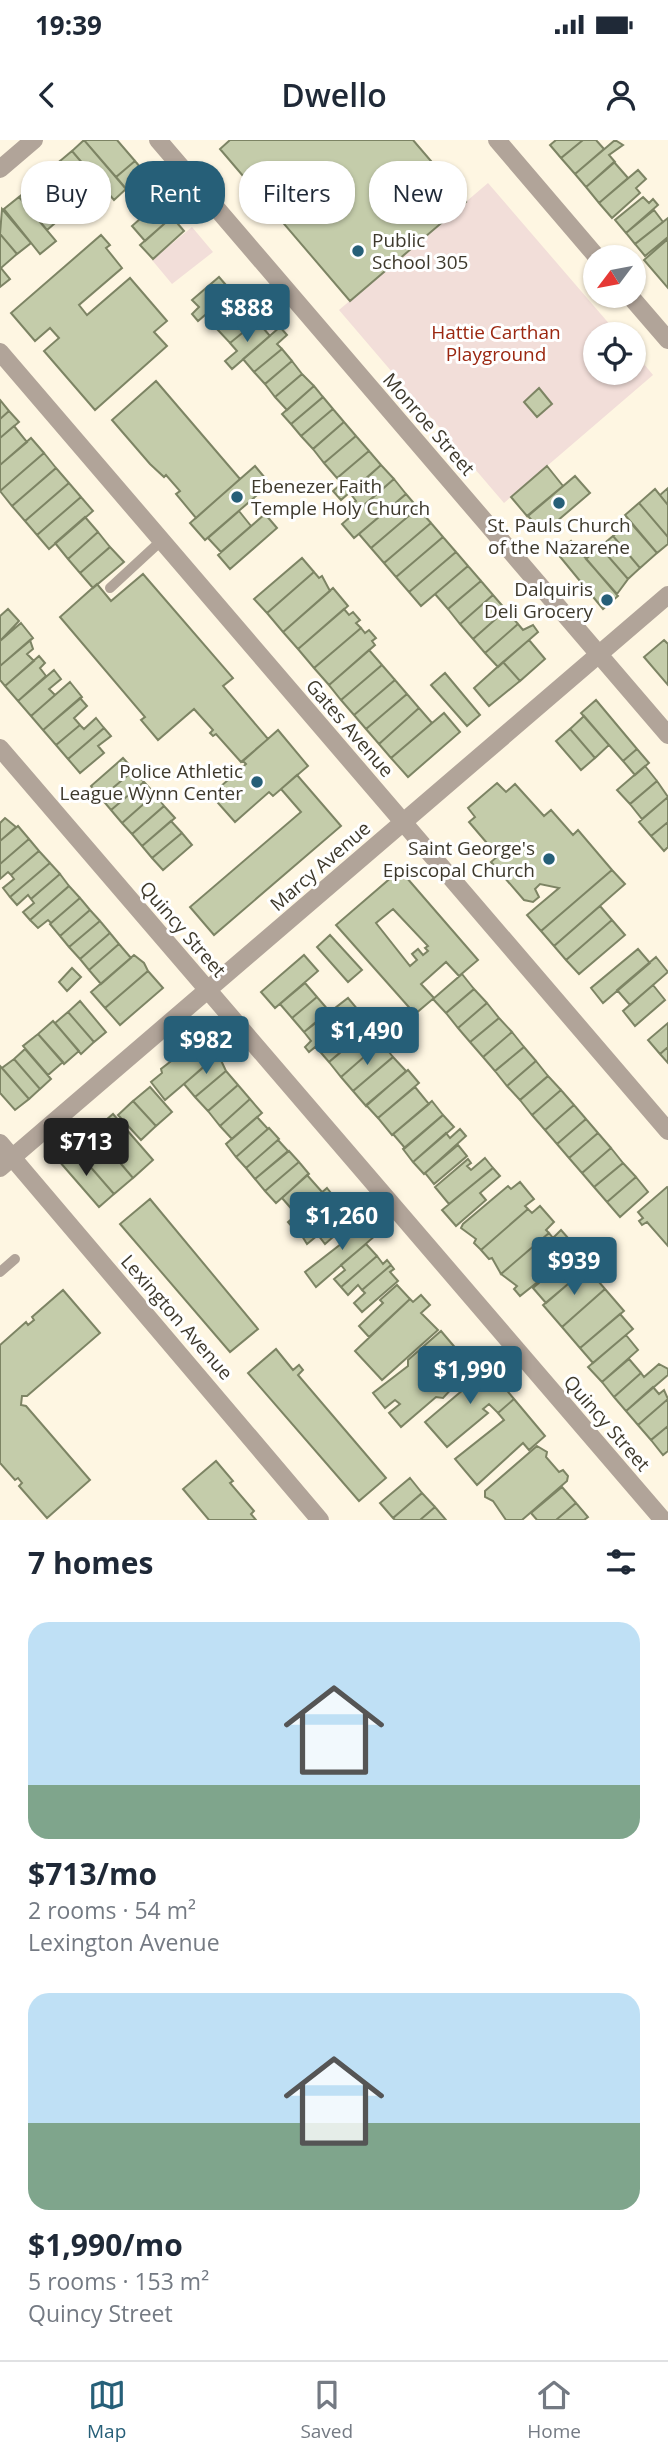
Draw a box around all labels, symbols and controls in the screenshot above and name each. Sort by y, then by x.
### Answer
text: 19:39 [35,7,102,43]
text: Dwello [281,73,387,116]
icon: back [28,76,66,114]
icon: person [602,76,640,114]
chip: Buy [21,161,111,224]
chip: Rent [125,161,225,224]
chip: Filters [239,161,355,224]
chip: New [369,161,467,224]
place label: Public School 305 [372,227,468,275]
marker: Public School 305 [350,243,366,259]
north arrow [583,245,646,308]
map controls [583,245,646,385]
pin: $888 [206,284,288,344]
text: $888 [221,291,273,323]
park label: Hattie Carthan Playground [431,319,561,367]
button: locate [583,322,646,385]
street label: Monroe Street [377,367,481,481]
place label: Ebenezer Faith Temple Holy Church [251,473,430,521]
marker: Ebenezer Faith Temple Holy Church [229,489,245,505]
marker: St. Pauls Church of the Nazarene [551,495,567,511]
place label: St. Pauls Church of the Nazarene [487,512,631,560]
place label: Dalquiris Deli Grocery [484,576,593,624]
marker: Dalquiris Deli Grocery [599,592,615,608]
street label: Gates Avenue [300,673,400,783]
place label: Police Athletic League Wynn Center [59,758,243,806]
marker: Police Athletic League Wynn Center [249,774,265,790]
street label: Marcy Avenue [264,815,376,917]
place label: Saint George's Episcopal Church [383,835,535,883]
marker: Saint George's Episcopal Church [541,851,557,867]
street label: Quincy Street [134,875,232,983]
pin: $1,490 [310,1007,424,1067]
text: $1,490 [331,1014,403,1046]
pin: $982 [165,1016,247,1076]
text: $982 [180,1023,232,1055]
pin: $713 [45,1118,127,1178]
text: $713 [60,1125,112,1157]
pin: $1,260 [285,1192,399,1252]
text: $1,260 [306,1199,378,1231]
pin: $939 [533,1238,615,1297]
text: $939 [548,1244,600,1276]
street label: Lexington Avenue [115,1249,239,1385]
pin: $1,990 [413,1346,527,1406]
text: $1,990 [434,1353,506,1385]
street label: Quincy Street [558,1369,656,1477]
text: 7 homes [28,1542,153,1583]
icon: filters [602,1543,640,1581]
icon: home [271,1667,397,1793]
text: $713/mo [28,1853,157,1894]
text: 2 rooms · 54 m² [28,1894,196,1926]
text: Lexington Avenue [28,1926,220,1958]
icon: home [271,2038,397,2164]
text: $1,990/mo [28,2224,183,2265]
text: 5 rooms · 153 m² [28,2265,209,2297]
text: Quincy Street [28,2297,173,2329]
tab: Map [87,2376,126,2444]
tab: Saved [300,2376,353,2444]
tab: Home [527,2376,581,2444]

